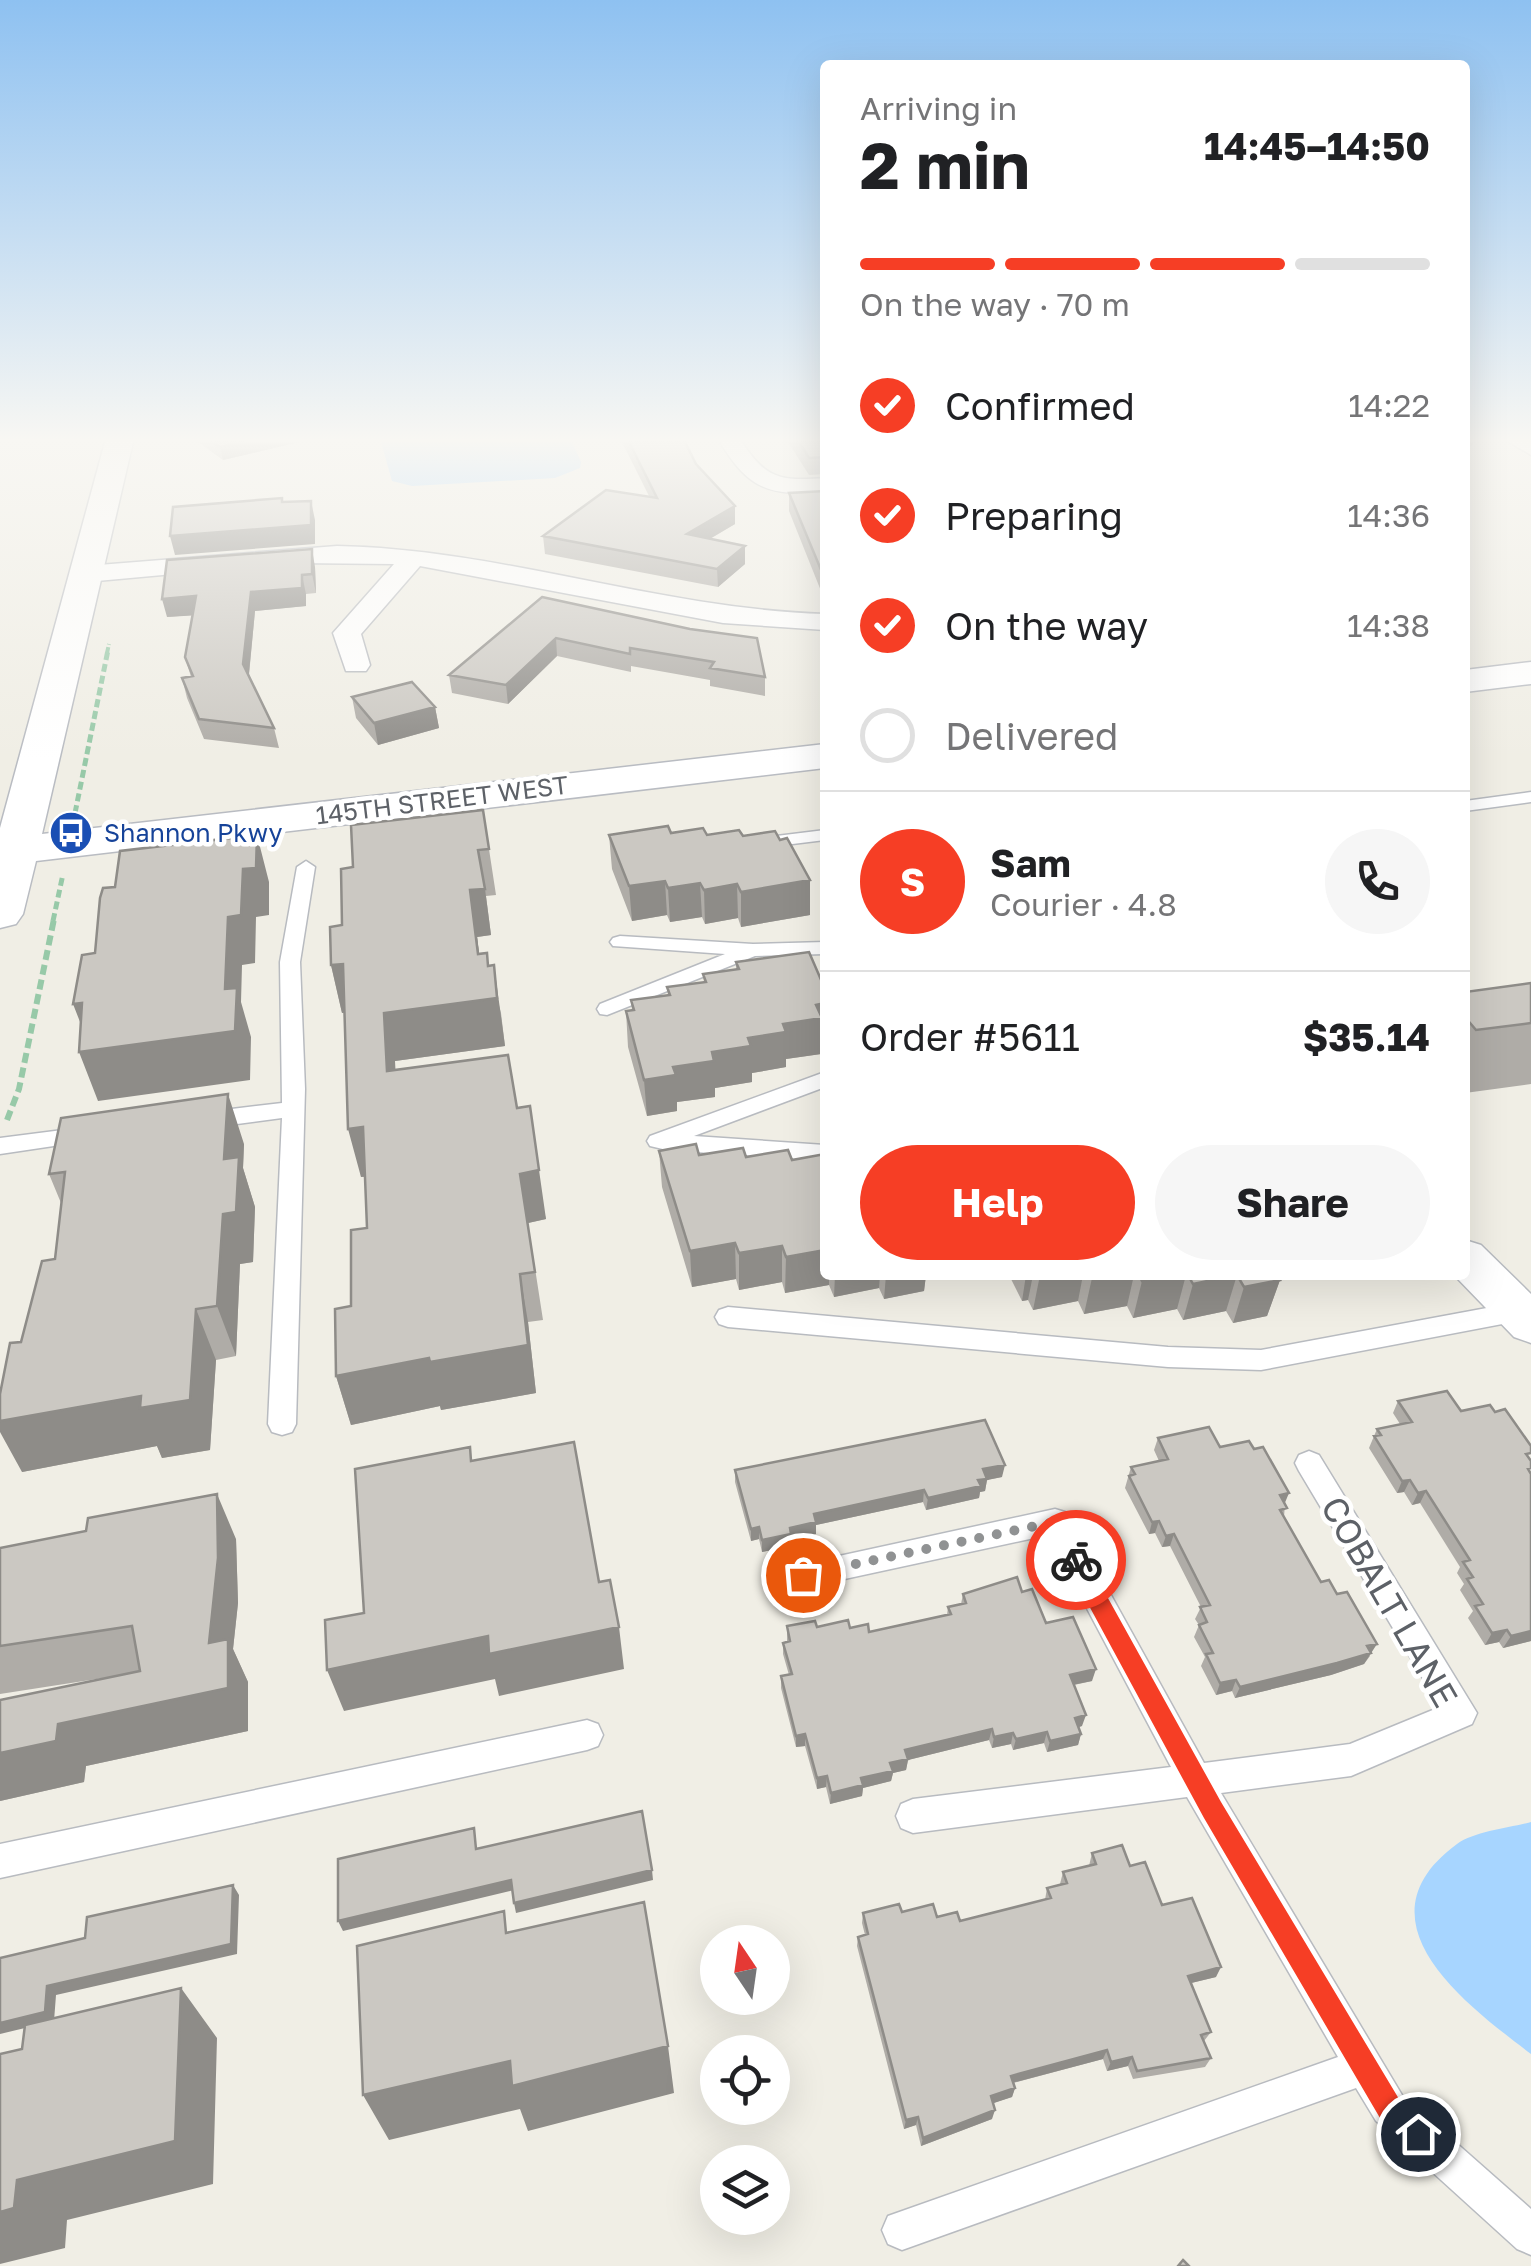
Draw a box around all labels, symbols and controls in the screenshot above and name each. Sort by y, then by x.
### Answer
text: Arriving in [860,89,1017,127]
text: 14:45–14:50 [1204,123,1430,168]
text: 2 min [860,125,1030,203]
text: On the way · 70 m [860,285,1130,323]
icon: check [860,378,915,433]
text: Confirmed [945,383,1135,428]
text: 14:22 [1348,386,1430,424]
icon: check [860,488,915,543]
text: Preparing [945,493,1123,538]
text: 14:36 [1347,496,1430,534]
icon: check [860,598,915,653]
text: On the way [945,603,1148,648]
text: 14:38 [1347,606,1430,644]
text: Delivered [945,713,1118,758]
street label: 145TH STREET WEST [314,769,570,830]
bus stop icon: Shannon Pkwy [48,810,94,856]
place label: Shannon Pkwy [104,817,282,848]
button: phone [1325,829,1430,934]
text: Sam [990,840,1071,885]
text: S [900,859,925,904]
text: Courier · 4.8 [990,885,1177,923]
text: Order #5611 [860,1014,1080,1059]
text: $35.14 [1303,1014,1430,1059]
button: Help [860,1145,1135,1260]
button: Share [1155,1145,1430,1260]
street label: COBALT LANE [1313,1489,1467,1714]
courier [1026,1510,1126,1610]
pin [761,1533,846,1618]
icon: bike [1049,1533,1104,1588]
icon: bag [776,1548,831,1603]
north arrow [700,1925,790,2015]
map controls [700,1925,790,2235]
button: locate [700,2035,790,2125]
pin [1376,2092,1461,2177]
icon: home [1391,2107,1446,2162]
button: layers [700,2145,790,2235]

